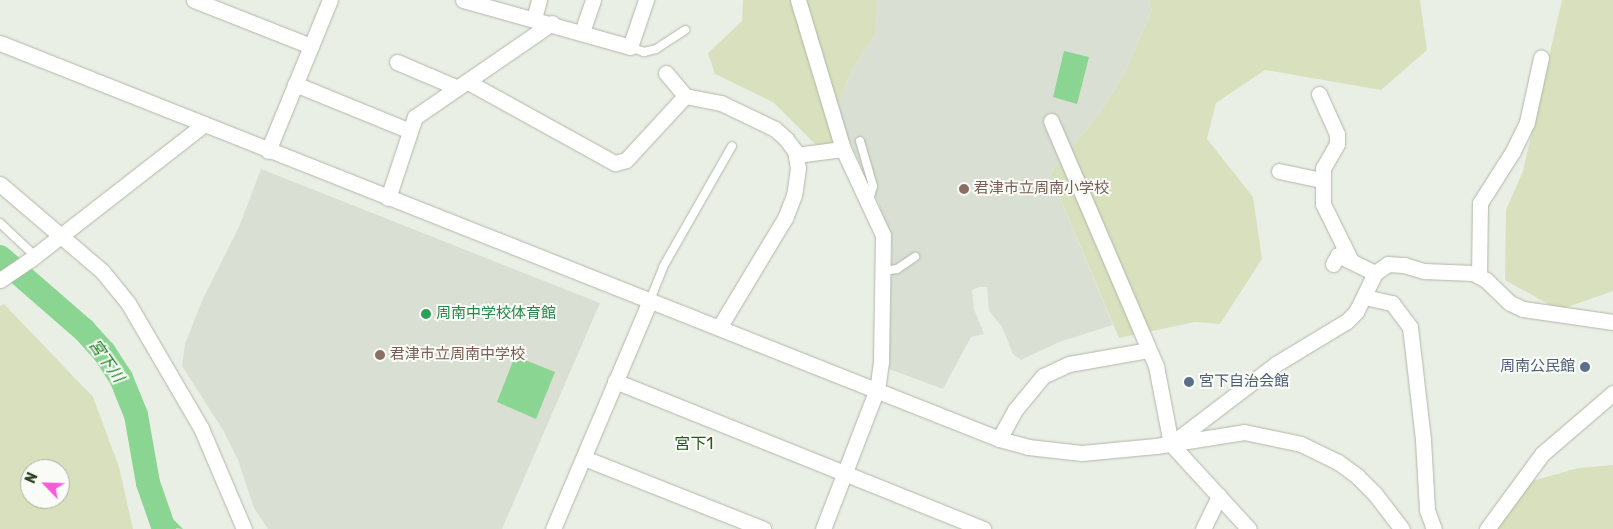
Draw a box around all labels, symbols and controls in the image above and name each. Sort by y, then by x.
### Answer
place label: 君津市立周南小学校 [974,180,1109,198]
marker: 君津市立周南小学校 [958,183,970,195]
place label: 周南中学校体育館 [436,305,556,323]
marker: 周南中学校体育館 [420,308,432,320]
water label: 宮下川 [84,336,128,386]
place label: 君津市立周南中学校 [390,346,525,364]
marker: 君津市立周南中学校 [374,349,386,361]
place label: 周南公民館 [1500,358,1575,376]
marker: 周南公民館 [1579,361,1591,373]
place label: 宮下自治会館 [1199,373,1289,391]
marker: 宮下自治会館 [1183,376,1195,388]
district label: 宮下1 [675,434,713,454]
north arrow [20,459,70,509]
text: N [22,470,42,486]

